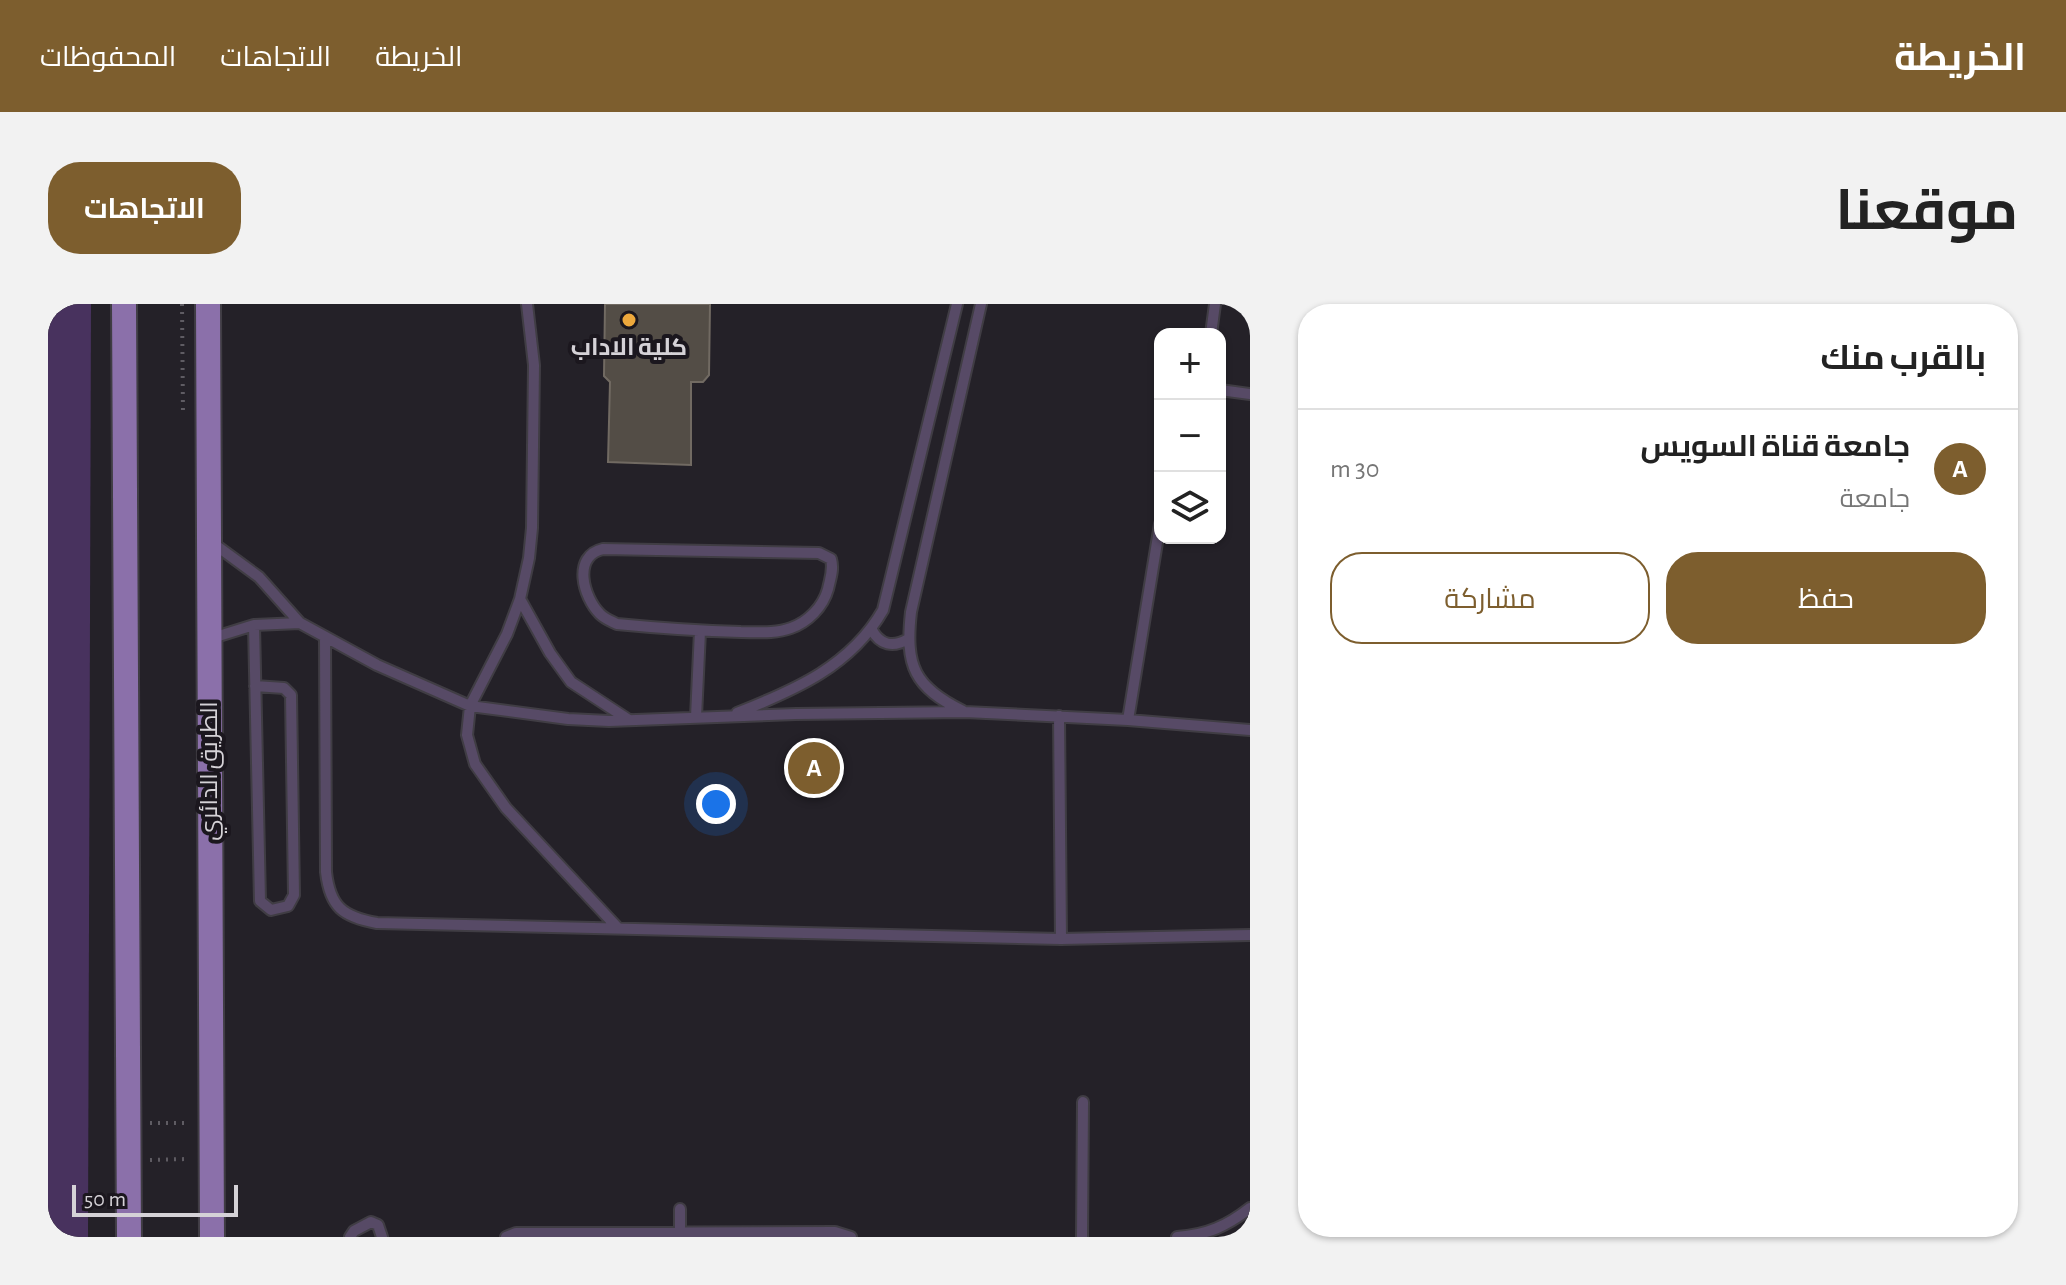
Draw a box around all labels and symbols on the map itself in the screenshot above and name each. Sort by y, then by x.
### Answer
marker: كلية الاداب [620,311,638,329]
place label: كلية الاداب [571,336,687,360]
street label: الطريق الدائري [198,701,227,841]
pin: A [788,738,840,798]
your location [696,784,736,824]
scale bar [72,1181,238,1217]

